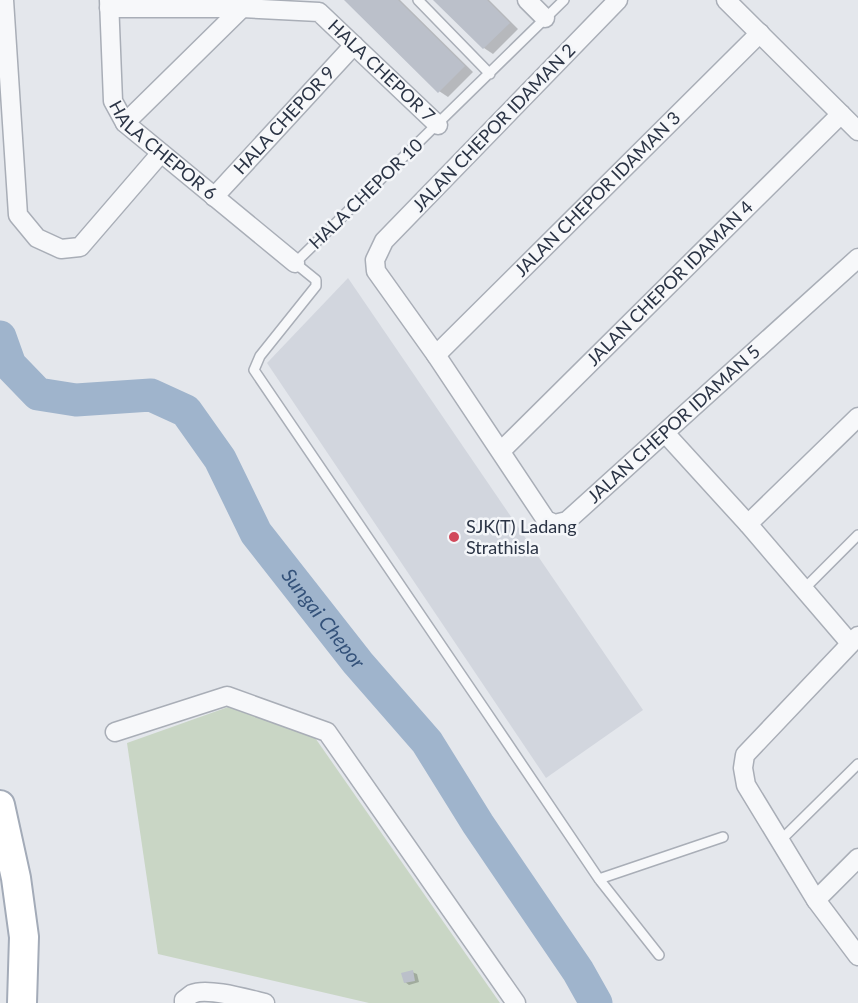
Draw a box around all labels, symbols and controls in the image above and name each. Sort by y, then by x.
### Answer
street label: HALA CHEPOR 7 [324,15,440,126]
street label: JALAN CHEPOR IDAMAN 2 [407,39,579,216]
street label: HALA CHEPOR 9 [228,61,339,178]
street label: HALA CHEPOR 6 [105,96,222,204]
street label: JALAN CHEPOR IDAMAN 3 [509,106,685,281]
street label: HALA CHEPOR 10 [304,133,427,253]
street label: JALAN CHEPOR IDAMAN 4 [582,196,757,370]
street label: JALAN CHEPOR IDAMAN 5 [583,340,764,507]
place label: SJK(T) Ladang Strathisla [466,515,577,558]
marker: SJK(T) Ladang Strathisla [447,530,461,544]
water label: Sungai Chepor [277,563,371,674]

